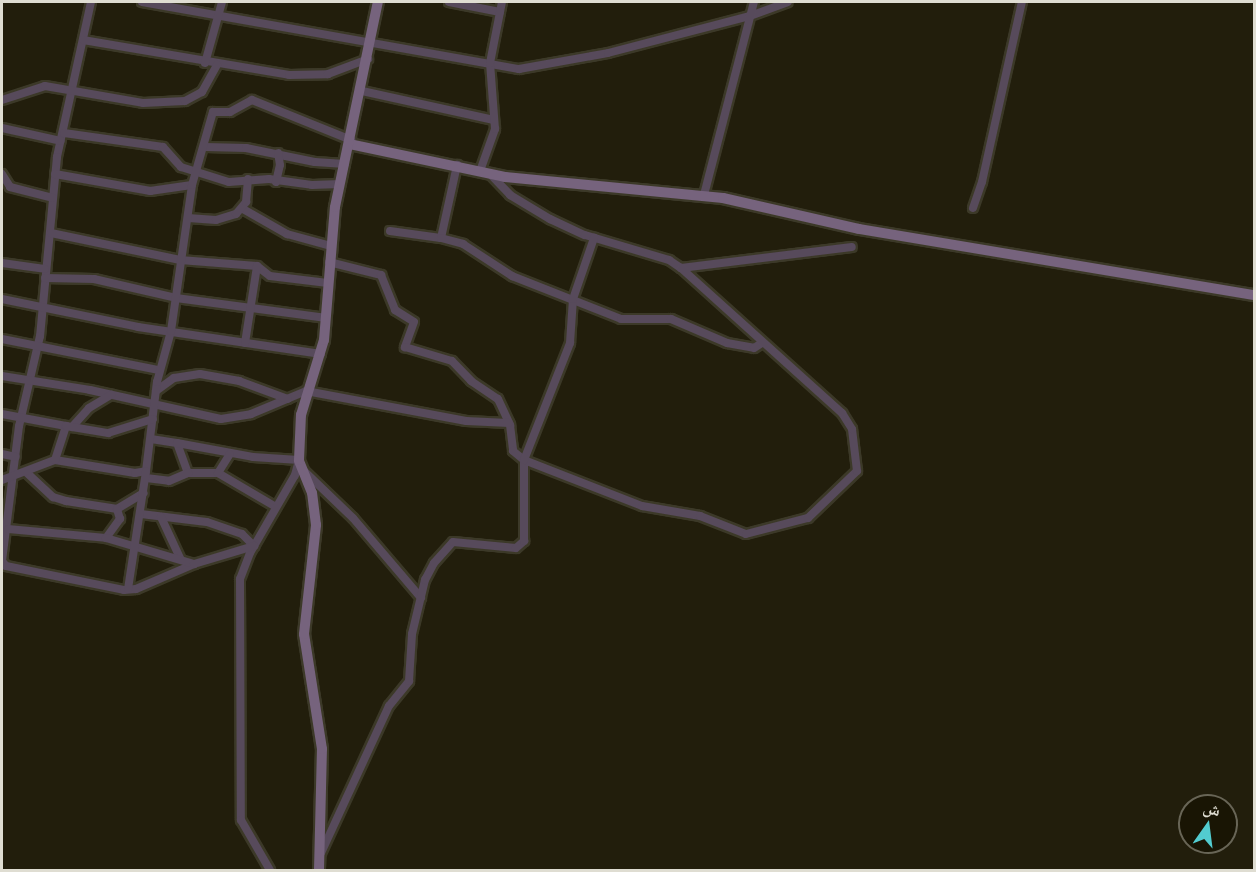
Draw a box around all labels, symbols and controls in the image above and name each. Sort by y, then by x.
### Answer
north arrow [1178,794,1238,854]
text: ش [1201,796,1223,821]

